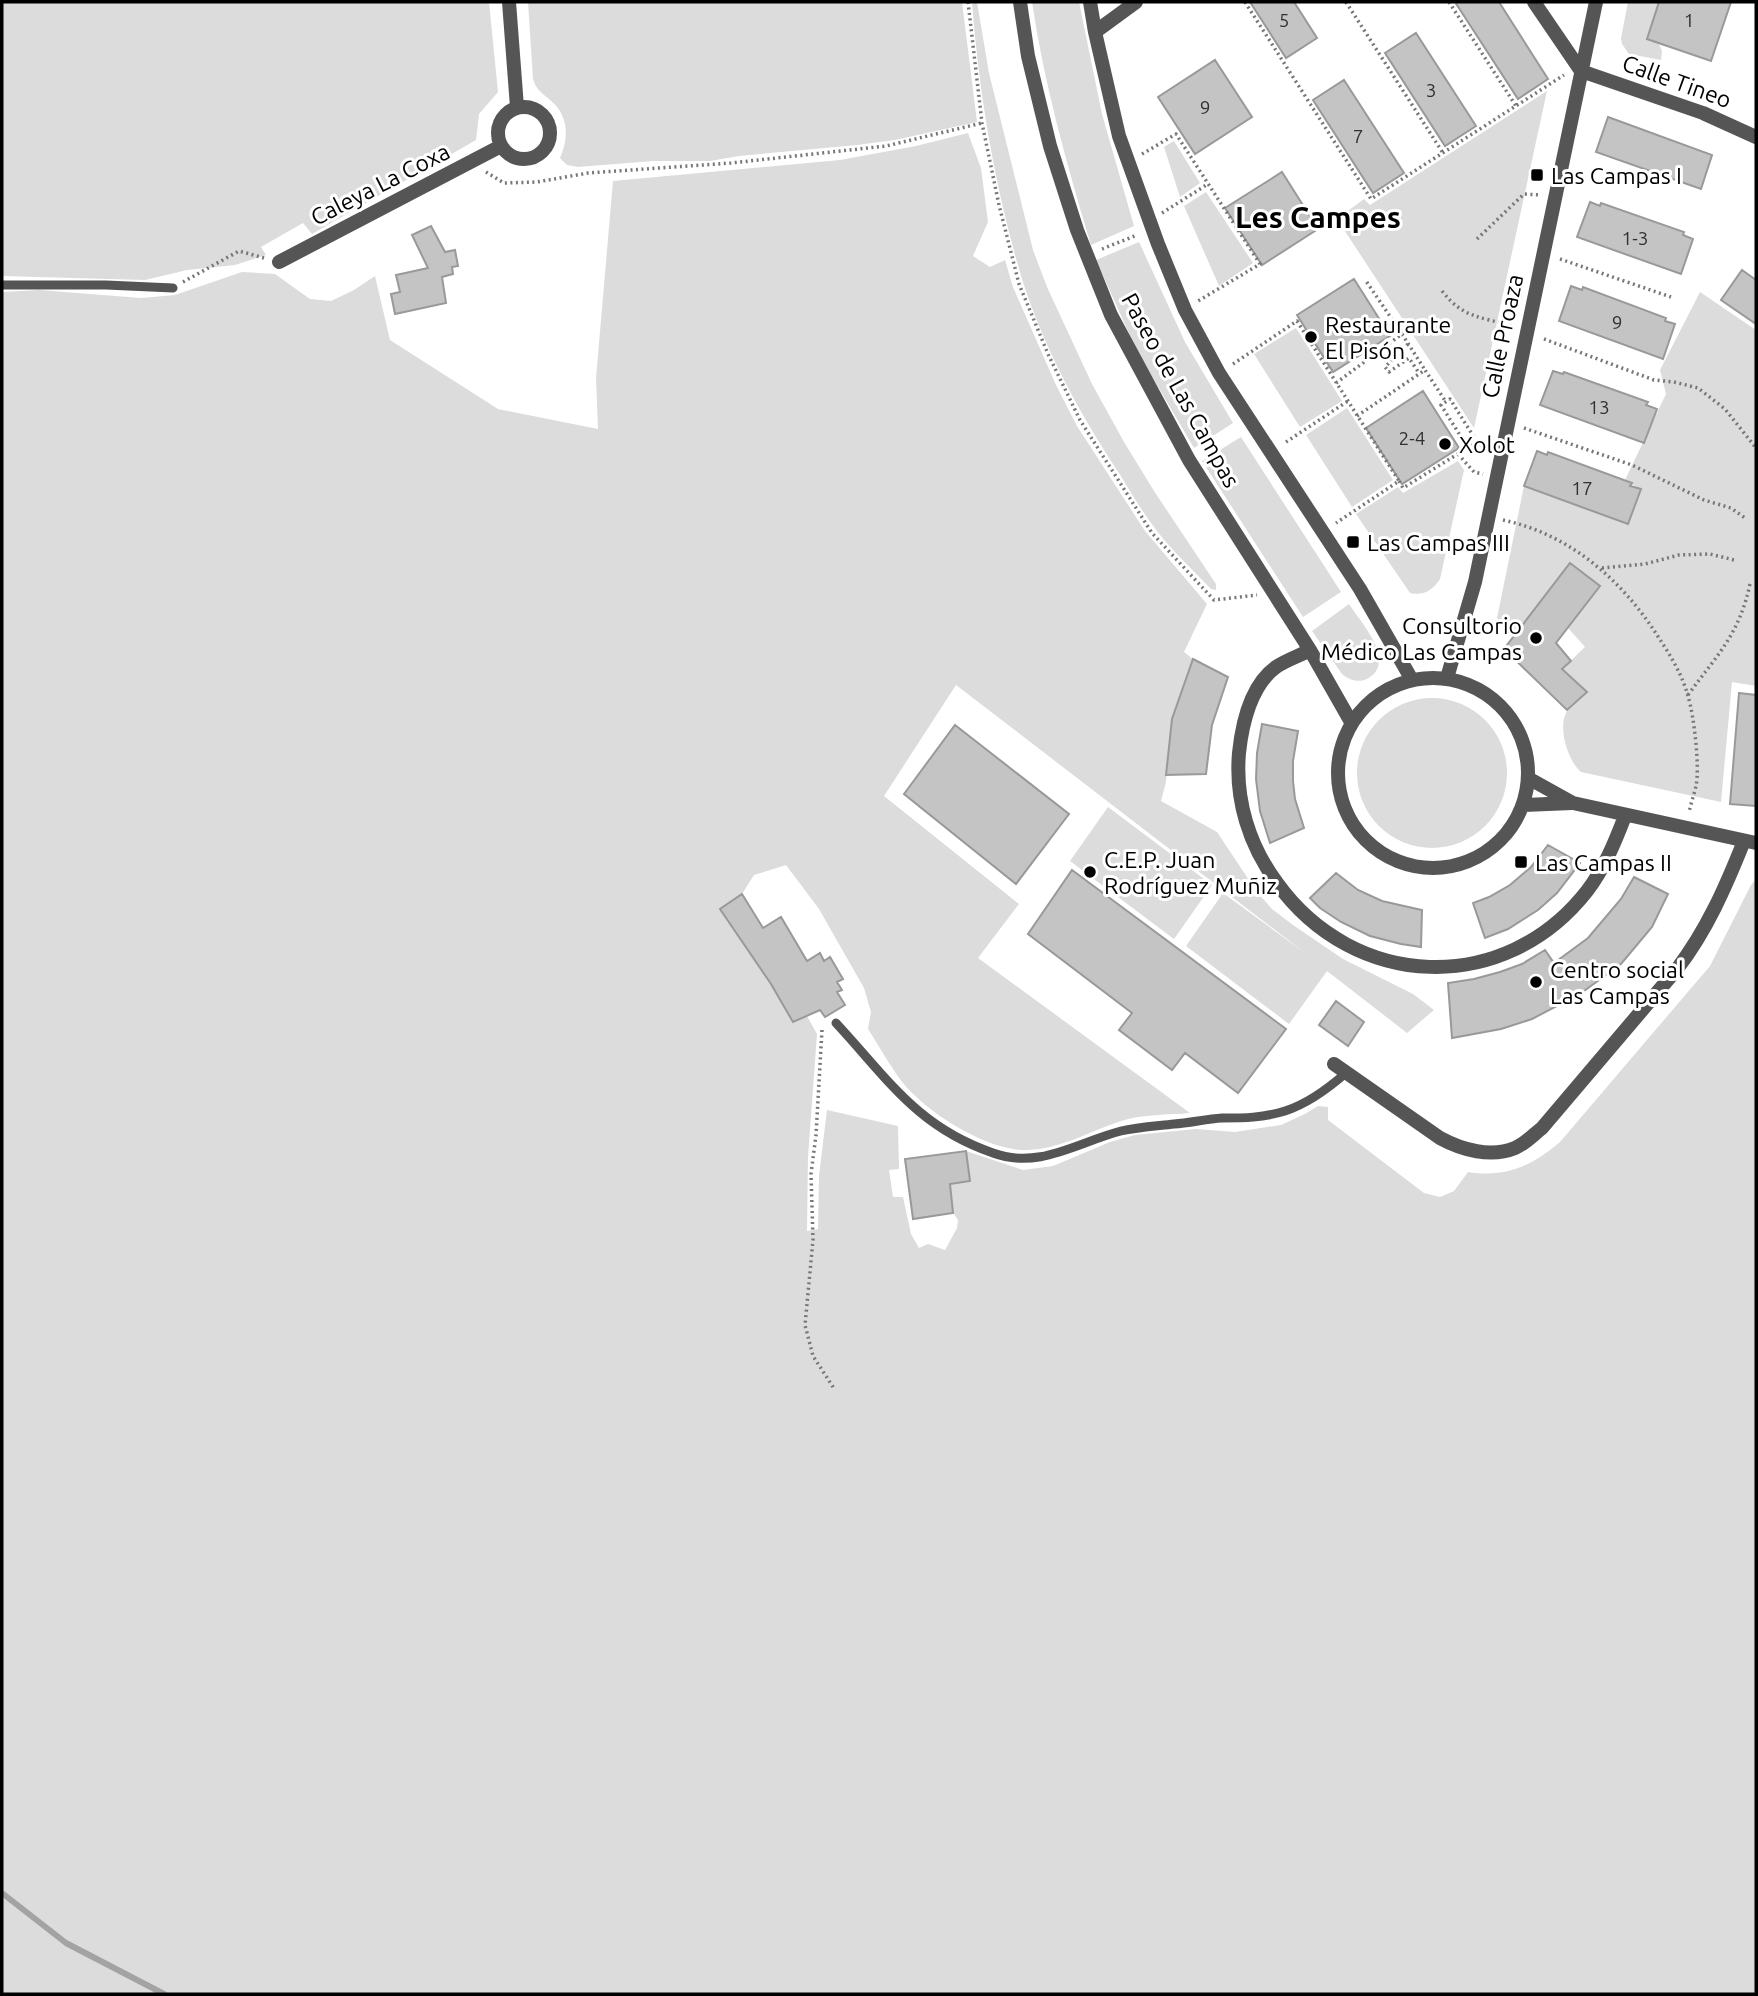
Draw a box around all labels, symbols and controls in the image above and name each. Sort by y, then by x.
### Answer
house number: 5 [1279,9,1289,31]
house number: 1 [1684,9,1694,31]
street label: Calle Tineo [1619,50,1735,112]
house number: 3 [1426,79,1436,101]
house number: 9 [1200,96,1210,118]
house number: 7 [1353,125,1363,147]
street label: Caleya La Coxa [306,138,454,230]
place label: Las Campas I [1551,163,1682,188]
marker: Las Campas I [1529,167,1545,183]
district label: Les Campes [1235,200,1401,234]
house number: 1-3 [1622,227,1648,249]
street label: Calle Proaza [1477,272,1527,400]
street label: Paseo de Las Campas [1117,289,1245,491]
house number: 9 [1612,311,1622,333]
place label: Restaurante El Pisón [1325,312,1451,363]
marker: Restaurante El Pisón [1303,329,1319,345]
house number: 13 [1588,396,1610,418]
house number: 2-4 [1399,427,1425,449]
place label: Xolot [1459,432,1515,457]
marker: Xolot [1437,436,1453,452]
house number: 17 [1571,477,1593,499]
place label: Las Campas III [1367,530,1510,555]
marker: Las Campas III [1345,534,1361,550]
place label: Consultorio Médico Las Campas [1321,613,1522,664]
marker: Consultorio Médico Las Campas [1528,630,1544,646]
place label: C.E.P. Juan Rodríguez Muñiz [1104,847,1277,898]
place label: Las Campas II [1535,850,1672,875]
marker: Las Campas II [1513,854,1529,870]
marker: C.E.P. Juan Rodríguez Muñiz [1082,864,1098,880]
place label: Centro social Las Campas [1550,957,1684,1008]
marker: Centro social Las Campas [1528,974,1544,990]

